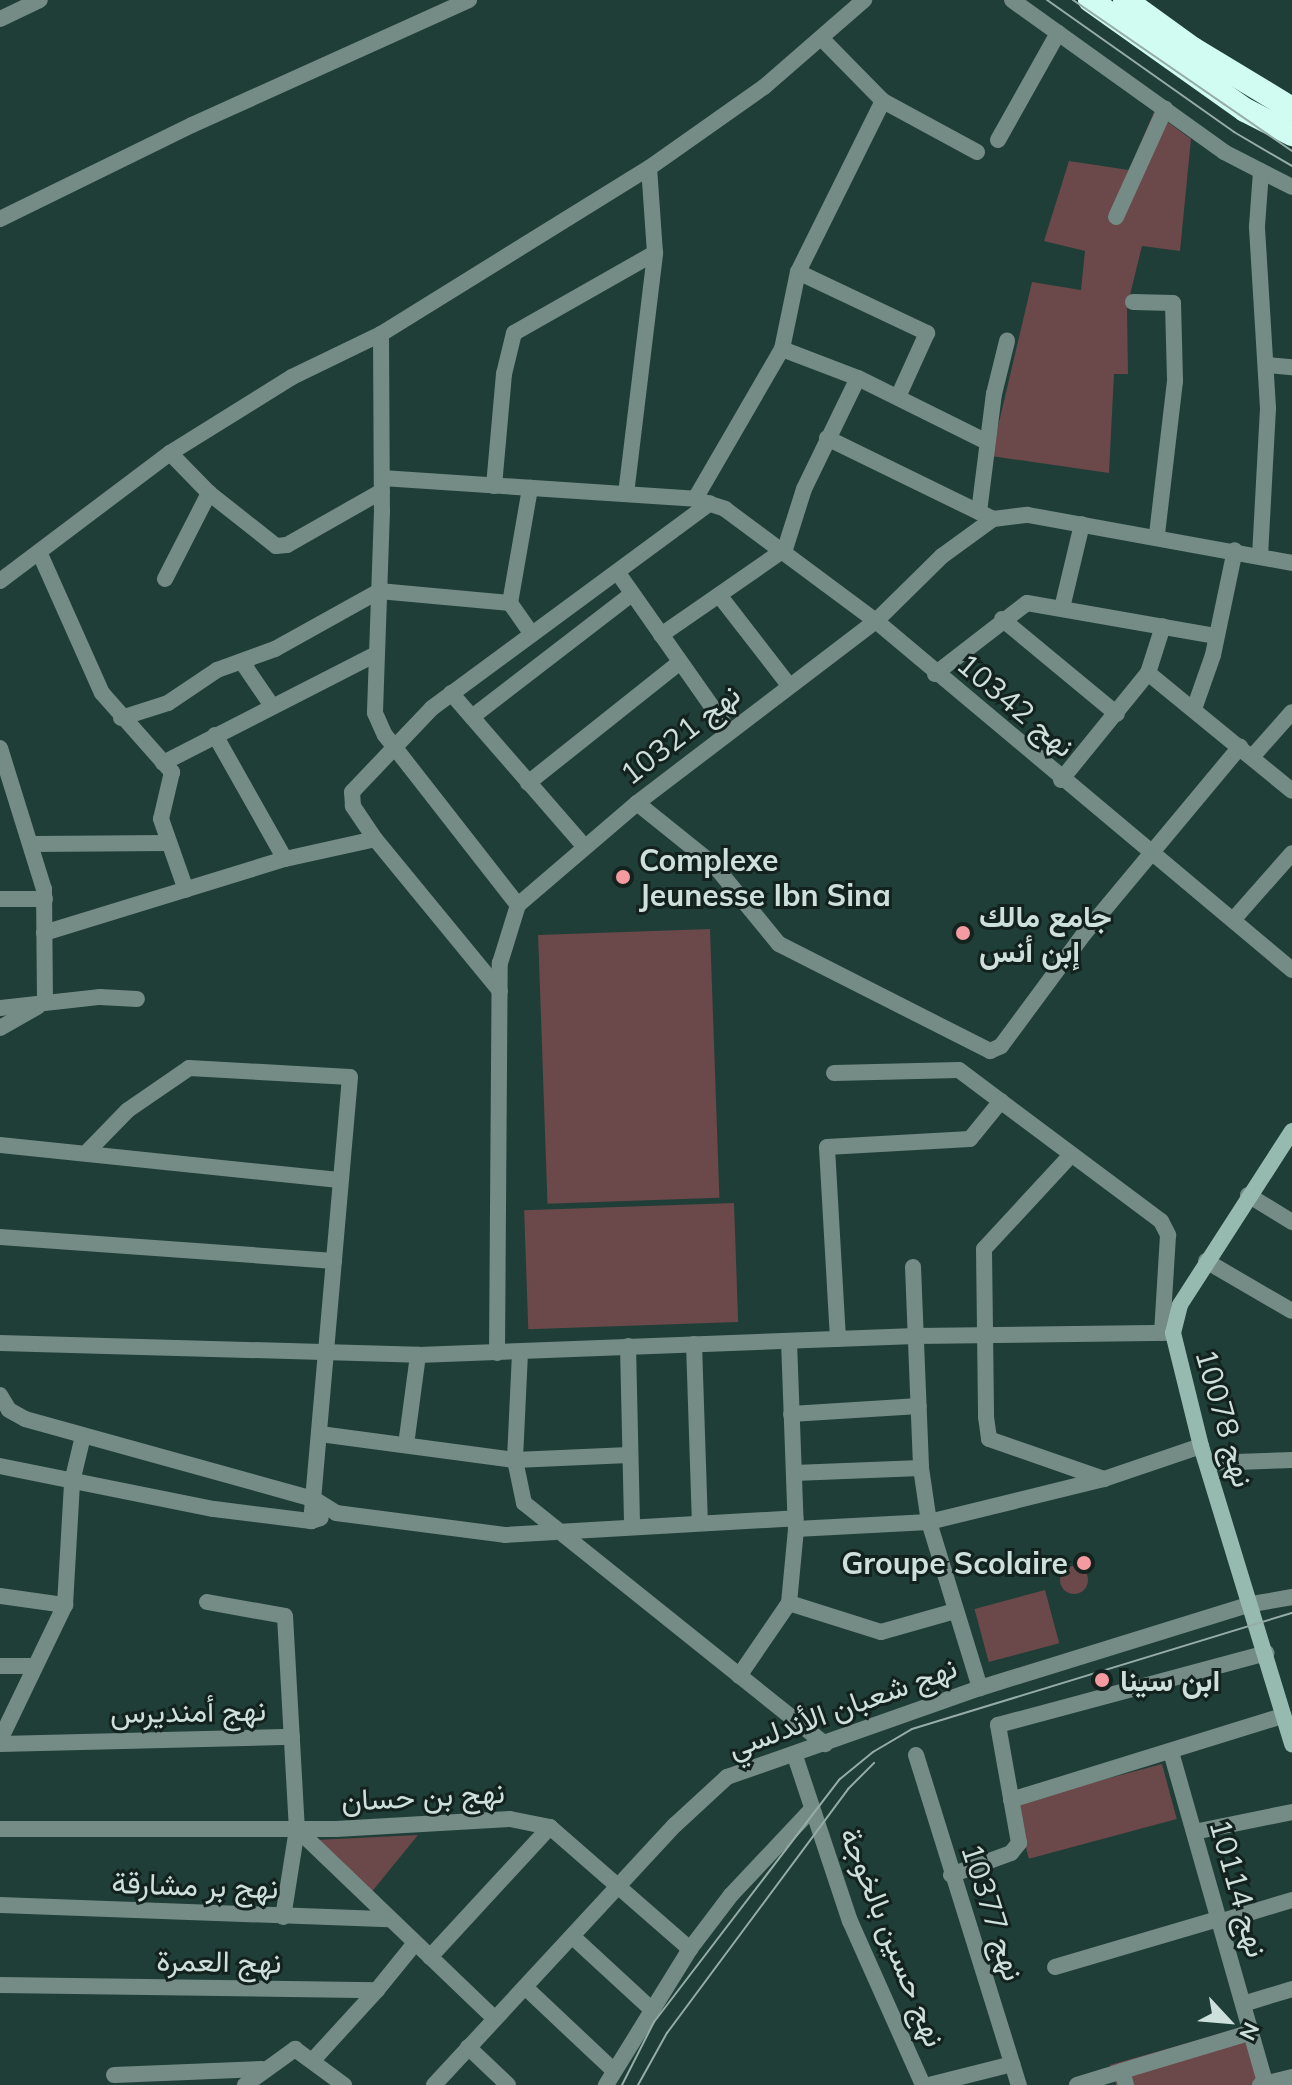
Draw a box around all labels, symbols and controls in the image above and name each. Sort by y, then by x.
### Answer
street label: نهج 10342 [950,646,1082,764]
street label: نهج 10321 [613,676,747,792]
place label: Complexe Jeunesse Ibn Sina [639,842,891,912]
marker: Complexe Jeunesse Ibn Sina [614,868,632,886]
place label: جامع مالك إبن أنس [979,898,1112,968]
marker: جامع مالك إبن أنس [954,924,972,942]
street label: نهج 10078 [1188,1345,1262,1491]
place label: Groupe Scolaire [841,1545,1068,1581]
marker: Groupe Scolaire [1075,1554,1093,1572]
street label: نهج شعبان الأندلسي [723,1649,961,1765]
place label: ابن سينا [1120,1662,1220,1698]
marker: ابن سينا [1091,1669,1113,1691]
street label: نهج أمنديرس [110,1692,266,1730]
street label: نهج بن حسان [340,1774,506,1818]
street label: نهج 10114 [1202,1815,1276,1961]
street label: نهج حسين بالخوجة [833,1822,953,2052]
street label: نهج 10377 [954,1839,1032,1985]
street label: نهج بر مشارقة [111,1864,279,1906]
street label: نهج العمرة [156,1942,282,1980]
north arrow [1188,1981,1268,2061]
text: N [1233,2018,1266,2045]

